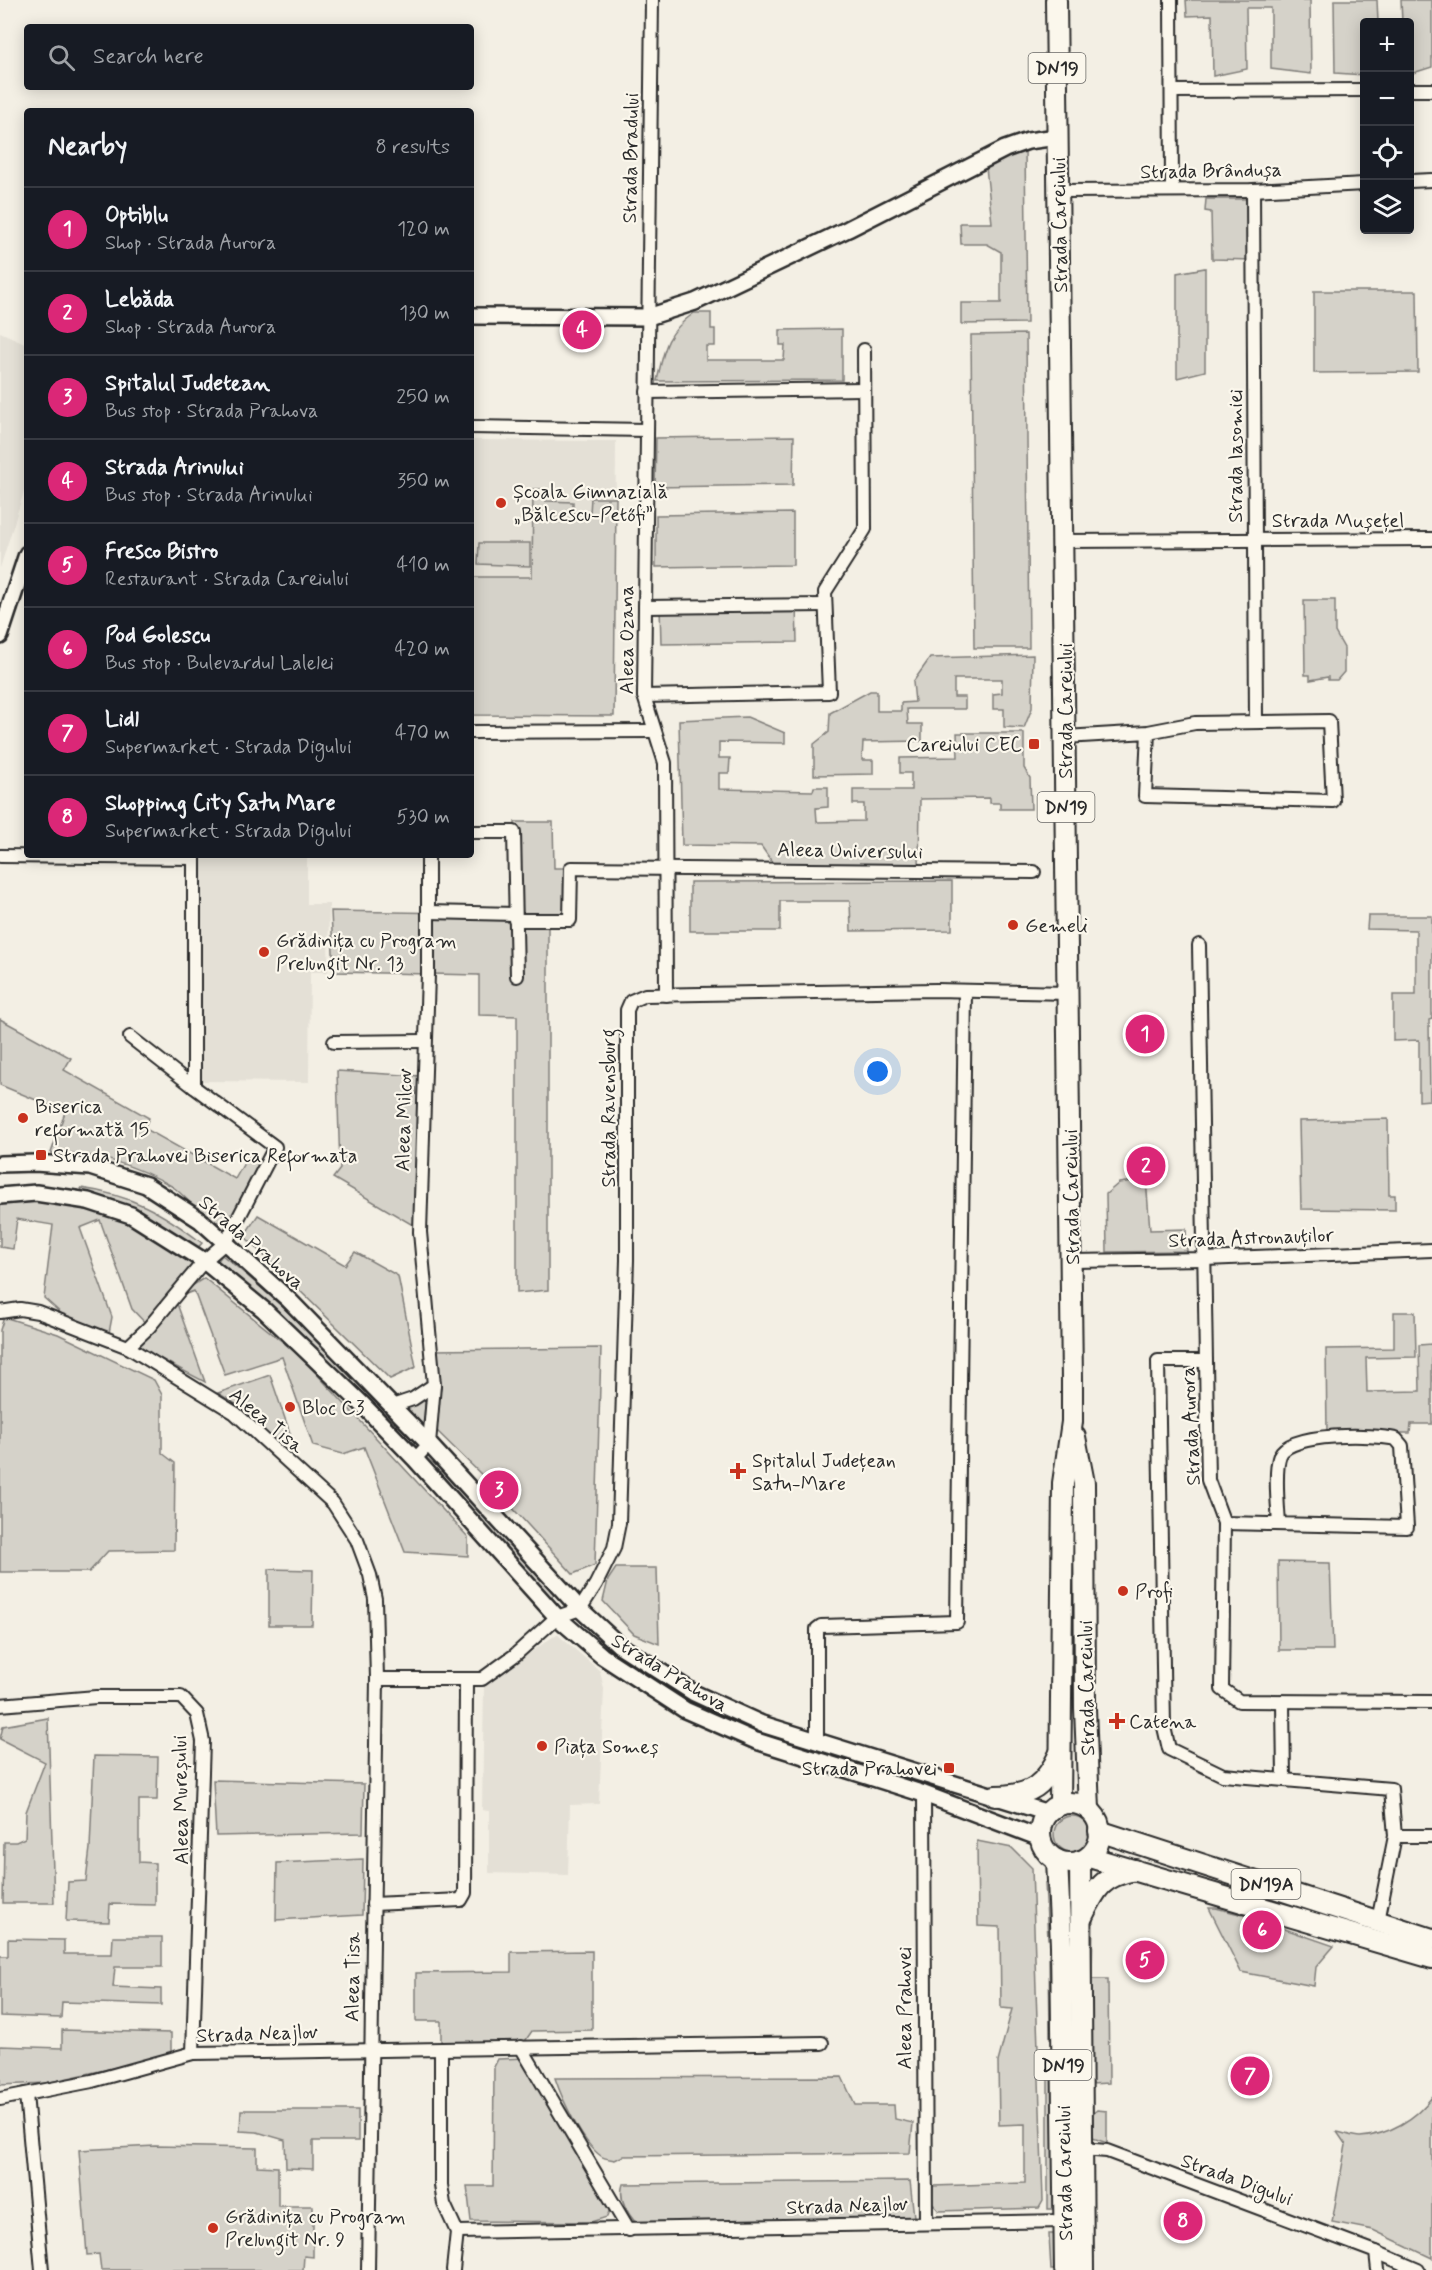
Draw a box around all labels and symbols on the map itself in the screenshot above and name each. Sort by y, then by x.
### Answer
road number: DN19 [1028,53,1086,83]
street label: Strada Bradului [617,92,646,224]
street label: Strada Careiului [1046,157,1075,293]
street label: Strada Brândușa [1140,157,1282,186]
pin: 4 [562,308,602,352]
street label: Strada Iasomiei [1223,389,1250,523]
place label: Școala Gimnazială „Bălcescu-Petőfi” [513,479,668,529]
marker: Școala Gimnazială „Bălcescu-Petőfi” [494,496,508,510]
street label: Strada Mușețel [1272,508,1404,535]
street label: Aleea Ozana [614,585,641,695]
street label: Strada Careiului [1053,643,1080,779]
place label: Careiului CEC [906,732,1022,759]
marker: Careiului CEC [1027,737,1041,751]
road number: DN19 [1038,792,1094,822]
street label: Aleea Universului [777,837,923,866]
place label: Gemeli [1025,913,1088,940]
marker: Gemeli [1006,918,1020,932]
place label: Grădinița cu Program Prelungit Nr. 13 [276,928,457,980]
marker: Grădinița cu Program Prelungit Nr. 13 [257,945,271,959]
pin: 1 [1126,1012,1164,1056]
street label: Strada Ravensburg [596,1028,625,1188]
your location [863,1057,892,1086]
street label: Aleea Milcov [390,1068,419,1172]
place label: Biserica reformată 15 [35,1094,149,1146]
marker: Biserica reformată 15 [16,1111,30,1125]
street label: Strada Careiului [1058,1129,1087,1265]
place label: Strada Prahovei Biserica Reformata [53,1143,358,1172]
pin: 2 [1126,1144,1166,1188]
marker: Strada Prahovei Biserica Reformata [34,1148,48,1162]
street label: Strada Prahova [192,1190,310,1297]
street label: Strada Astronauților [1168,1222,1335,1255]
street label: Strada Aurora [1175,1366,1208,1486]
street label: Aleea Tisa [223,1382,310,1461]
place label: Bloc C3 [302,1395,365,1422]
marker: Bloc C3 [283,1400,297,1414]
place label: Spitalul Județean Satu-Mare [752,1448,896,1498]
marker: Spitalul Județean Satu-Mare [729,1462,747,1480]
pin: 3 [480,1468,518,1512]
place label: Profi [1135,1579,1173,1606]
marker: Profi [1116,1584,1130,1598]
street label: Strada Careiului [1073,1620,1102,1756]
street label: Strada Prahova [606,1628,733,1719]
place label: Catena [1129,1709,1197,1736]
marker: Catena [1110,1714,1124,1728]
place label: Piața Someș [554,1734,659,1761]
street label: Aleea Mureșului [167,1735,196,1865]
marker: Piața Someș [535,1739,549,1753]
place label: Strada Prahovei [802,1756,937,1783]
marker: Strada Prahovei [942,1761,956,1775]
road number: DN19A [1232,1869,1300,1899]
pin: 6 [1242,1908,1282,1952]
street label: Aleea Tisa [339,1931,368,2022]
pin: 5 [1126,1938,1164,1982]
street label: Aleea Prahovei [892,1946,919,2069]
street label: Strada Neajlov [196,2019,319,2050]
road number: DN19 [1034,2050,1092,2080]
pin: 7 [1230,2054,1270,2098]
street label: Strada Careiului [1051,2105,1080,2241]
street label: Strada Digului [1177,2148,1296,2214]
street label: Strada Neajlov [786,2191,909,2222]
pin: 8 [1164,2198,1202,2244]
place label: Grădinița cu Program Prelungit Nr. 9 [225,2204,406,2256]
marker: Grădinița cu Program Prelungit Nr. 9 [206,2221,220,2235]

